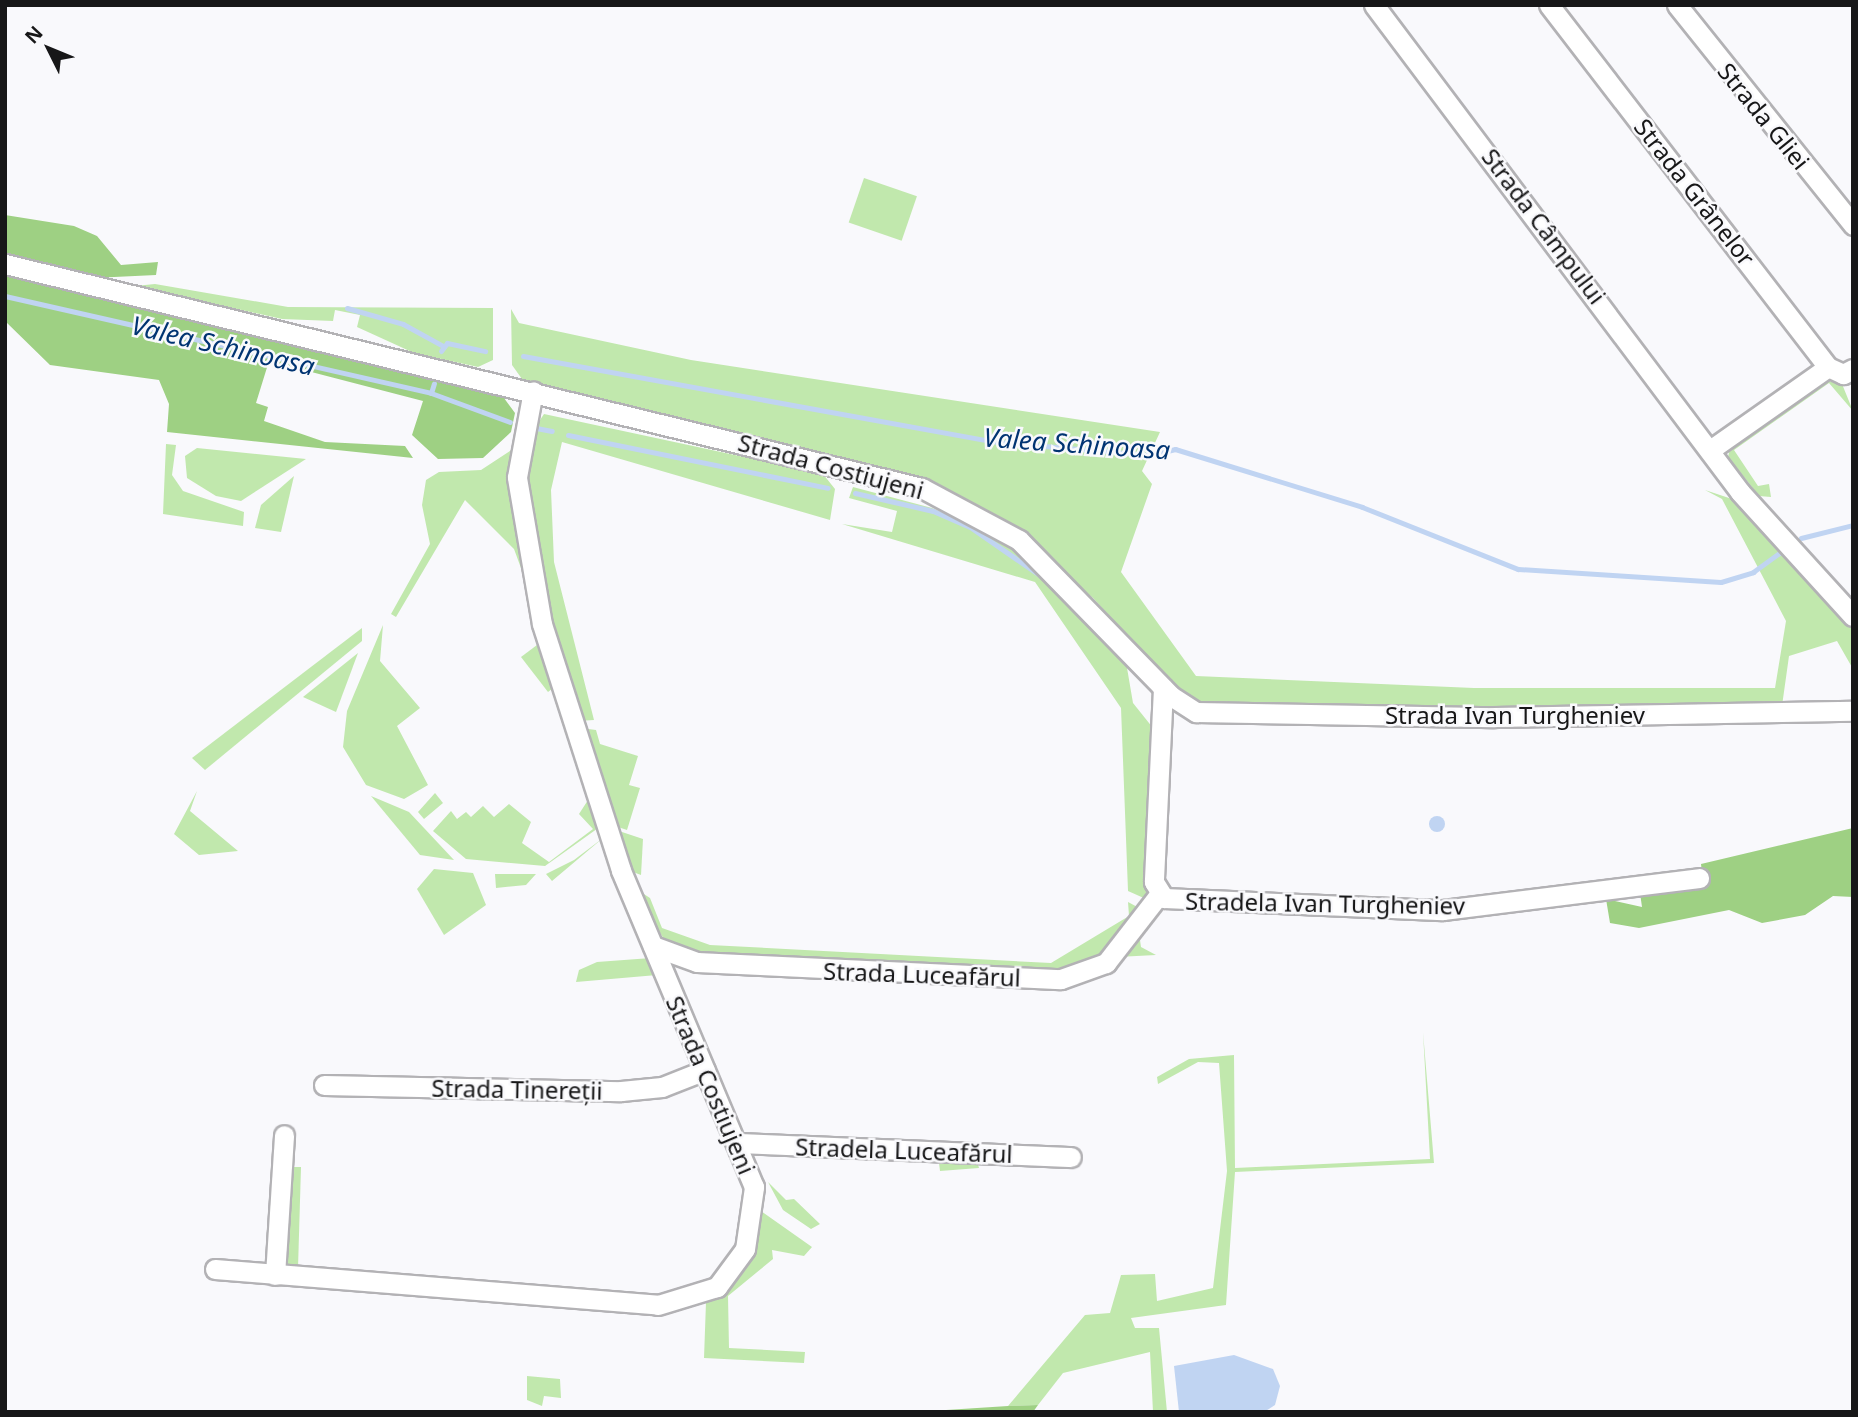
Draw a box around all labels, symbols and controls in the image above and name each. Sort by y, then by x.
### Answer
north arrow [14,14,84,84]
text: N [19,20,48,49]
street label: Strada Gliei [1712,57,1816,175]
street label: Strada Grânelor [1629,113,1761,271]
street label: Strada Câmpului [1476,143,1612,309]
water label: Valea Schinoasa [128,310,318,382]
water label: Valea Schinoasa [983,422,1171,466]
street label: Strada Costiujeni [735,427,927,505]
street label: Strada Ivan Turgheniev [1385,701,1645,729]
street label: Stradela Ivan Turgheniev [1185,886,1465,920]
street label: Strada Luceafărul [823,956,1021,992]
street label: Strada Costiujeni [660,992,762,1178]
street label: Strada Tinereții [431,1073,603,1105]
street label: Stradela Luceafărul [795,1132,1013,1168]

